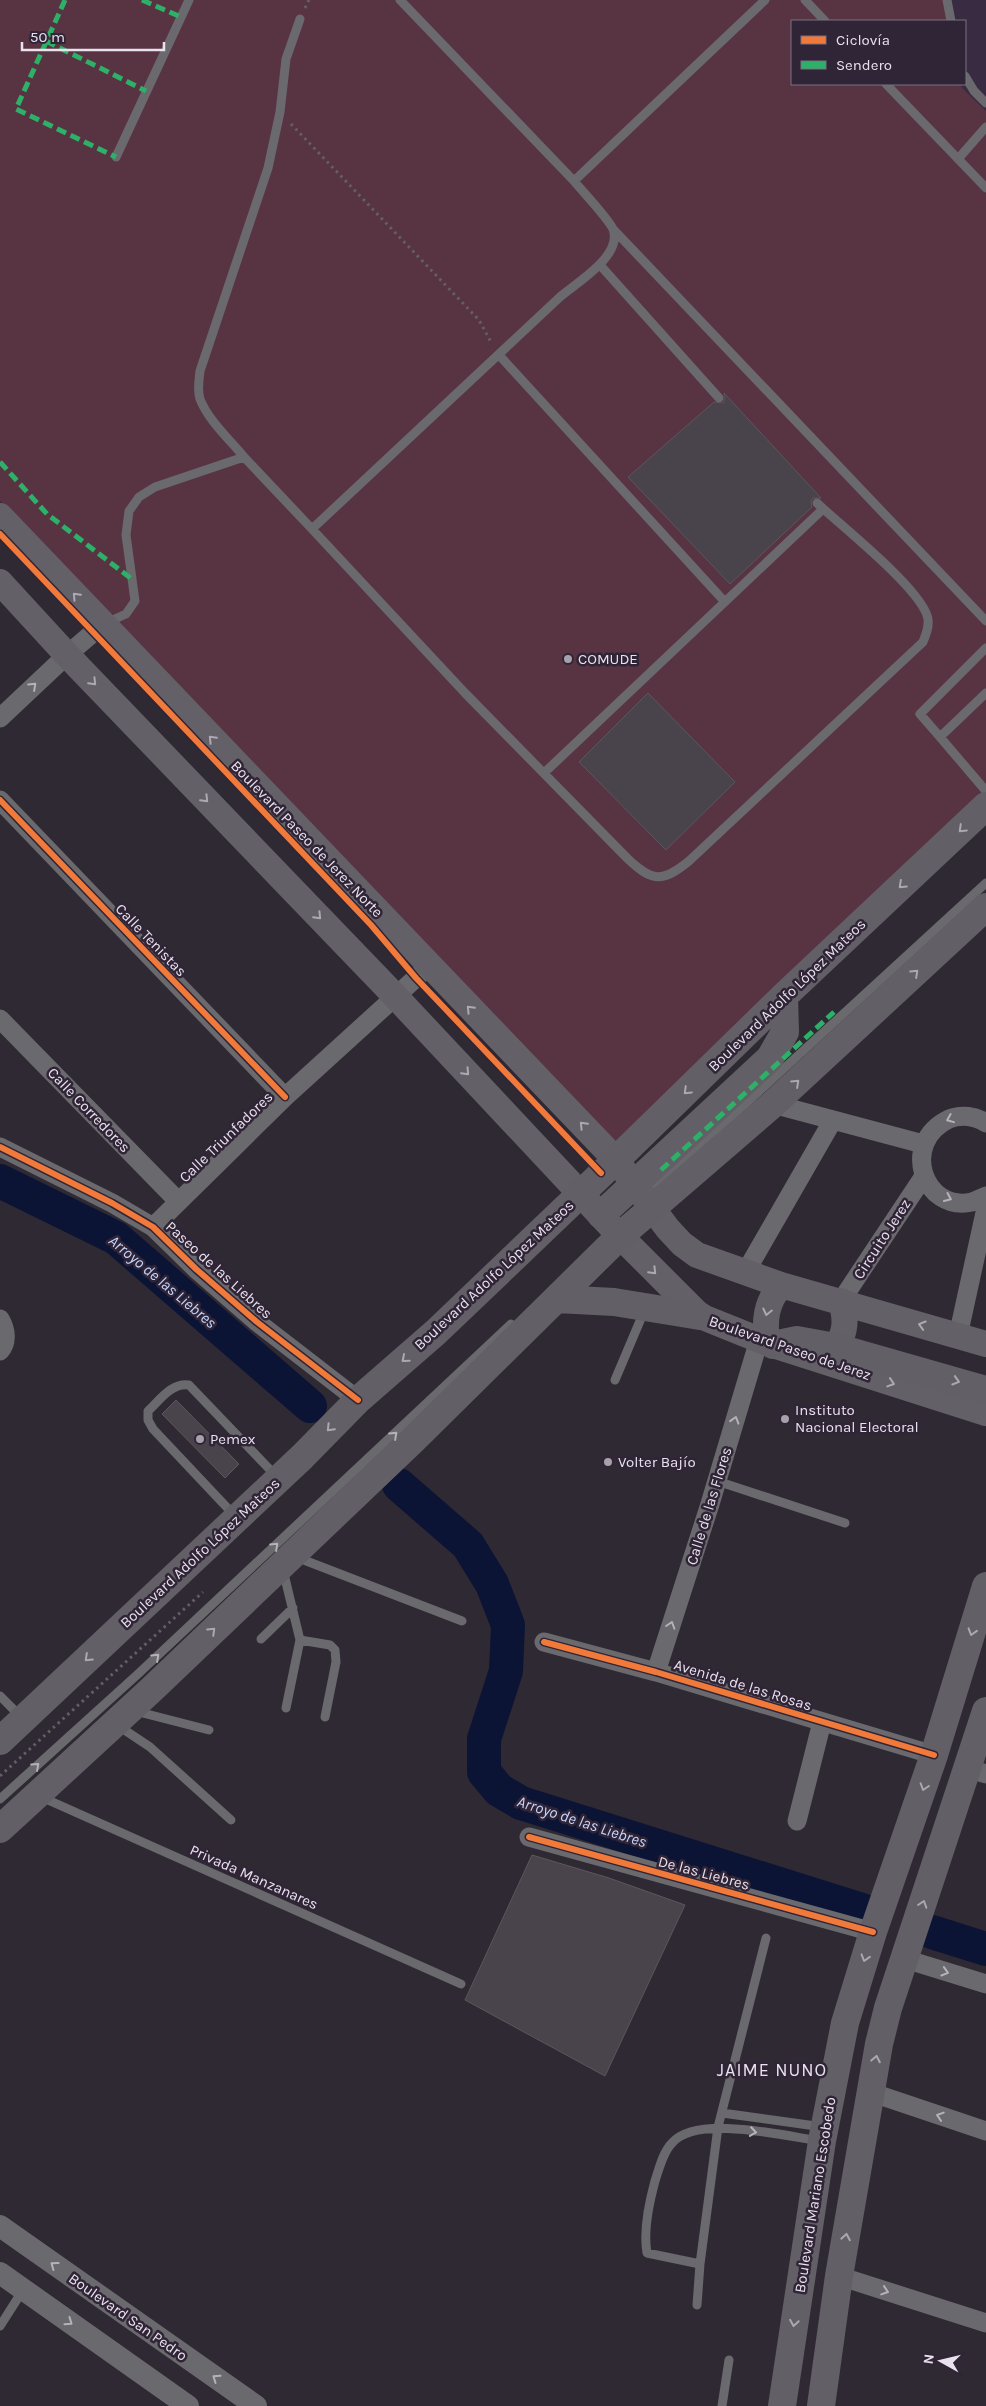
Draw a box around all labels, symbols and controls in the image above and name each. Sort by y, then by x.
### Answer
scale bar [22,20,165,52]
legend [791,20,966,85]
text: 50 m [30,28,65,46]
text: Ciclovía [836,31,890,49]
text: Sendero [836,56,892,74]
one-way arrow [73,593,82,602]
place label: COMUDE [578,650,638,668]
marker: COMUDE [562,653,574,665]
one-way arrow [87,676,96,685]
one-way arrow [28,683,37,692]
one-way arrow [209,736,218,745]
street label: Boulevard Paseo de Jerez Norte [227,757,387,921]
one-way arrow [200,793,209,802]
one-way arrow [958,823,967,832]
one-way arrow [899,879,908,888]
street label: Calle Tenistas [112,900,190,980]
one-way arrow [312,910,321,919]
street label: Boulevard Adolfo López Mateos [705,915,869,1075]
one-way arrow [909,970,918,979]
one-way arrow [467,1005,476,1014]
street label: Calle Corredores [44,1064,134,1156]
one-way arrow [460,1066,469,1075]
one-way arrow [790,1080,799,1089]
one-way arrow [684,1085,693,1094]
street label: Calle Triunfadores [175,1088,277,1186]
one-way arrow [946,1113,955,1124]
one-way arrow [579,1122,588,1131]
one-way arrow [942,1192,951,1202]
street label: Boulevard Adolfo López Mateos [410,1196,578,1354]
street label: Circuito Jerez [849,1196,915,1282]
street label: Paseo de las Liebres [162,1217,276,1323]
water label: Arroyo de las Liebres [105,1231,221,1332]
one-way arrow [648,1265,657,1274]
one-way arrow [762,1307,773,1316]
street label: Boulevard Paseo de Jerez [707,1312,873,1384]
one-way arrow [919,1321,927,1331]
one-way arrow [401,1353,410,1362]
one-way arrow [952,1376,960,1386]
one-way arrow [886,1377,895,1387]
place label: Instituto Nacional Electoral [795,1401,919,1436]
marker: Instituto Nacional Electoral [779,1413,791,1425]
one-way arrow [730,1417,740,1425]
one-way arrow [327,1423,336,1432]
place label: Pemex [210,1430,256,1448]
one-way arrow [389,1432,398,1441]
marker: Pemex [194,1433,206,1445]
street label: Calle de las Flores [682,1445,736,1567]
place label: Volter Bajío [618,1453,696,1471]
marker: Volter Bajío [602,1456,614,1468]
street label: Boulevard Adolfo López Mateos [116,1474,284,1632]
one-way arrow [270,1543,279,1552]
one-way arrow [665,1622,675,1630]
one-way arrow [207,1627,216,1636]
one-way arrow [967,1628,977,1636]
one-way arrow [85,1652,94,1661]
one-way arrow [151,1654,160,1663]
street label: Avenida de las Rosas [672,1655,814,1715]
one-way arrow [31,1763,40,1772]
one-way arrow [919,1783,929,1791]
water label: Arroyo de las Liebres [515,1792,649,1852]
street label: Privada Manzanares [187,1841,321,1913]
street label: De las Liebres [656,1852,752,1894]
one-way arrow [917,1900,927,1908]
one-way arrow [861,1953,871,1961]
one-way arrow [941,1966,949,1976]
one-way arrow [870,2055,881,2064]
district label: JAIME NUNO [717,2059,827,2081]
street label: Boulevard Mariano Escobedo [791,2096,839,2294]
one-way arrow [936,2111,944,2121]
one-way arrow [749,2126,757,2137]
one-way arrow [840,2232,850,2241]
one-way arrow [50,2262,60,2271]
street label: Boulevard San Pedro [65,2269,191,2365]
one-way arrow [881,2285,889,2295]
one-way arrow [63,2316,72,2325]
one-way arrow [790,2318,800,2327]
north arrow [916,2336,966,2386]
text: N [920,2353,938,2365]
one-way arrow [212,2375,222,2384]

